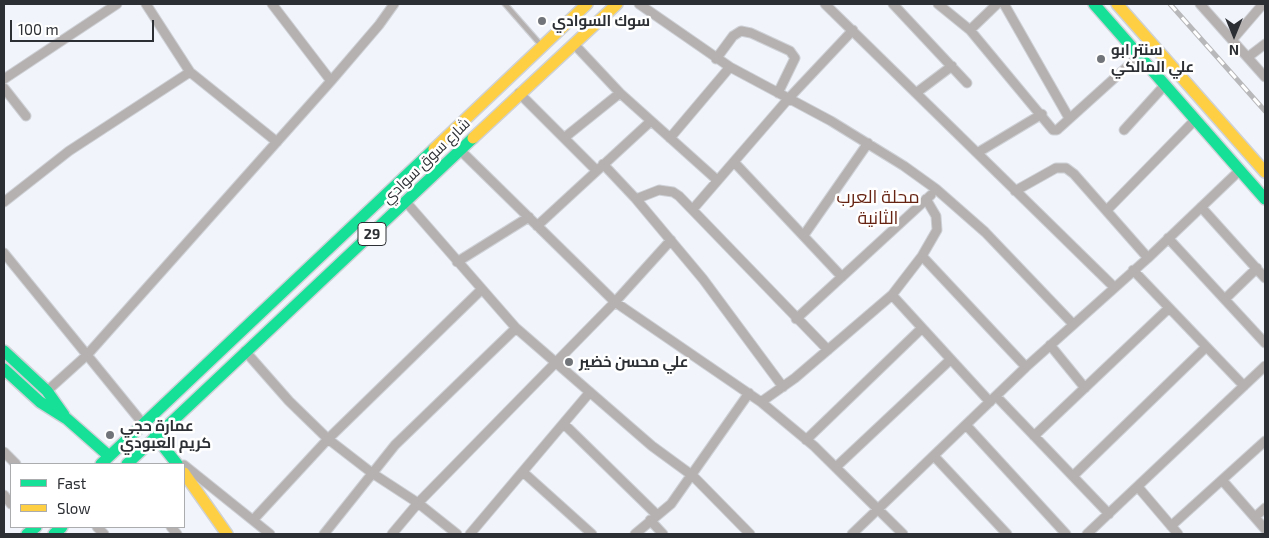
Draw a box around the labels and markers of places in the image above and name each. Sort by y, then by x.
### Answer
place label: سوك السوادي [552,12,650,30]
marker: سوك السوادي [536,15,548,27]
place label: سنتر ابو علي المالكي [1111,41,1194,76]
marker: سنتر ابو علي المالكي [1095,53,1107,65]
place label: علي محسن خضير [579,353,688,371]
marker: علي محسن خضير [563,356,575,368]
place label: عمارة حجي كريم العبودي [120,417,211,452]
marker: عمارة حجي كريم العبودي [104,429,116,441]

